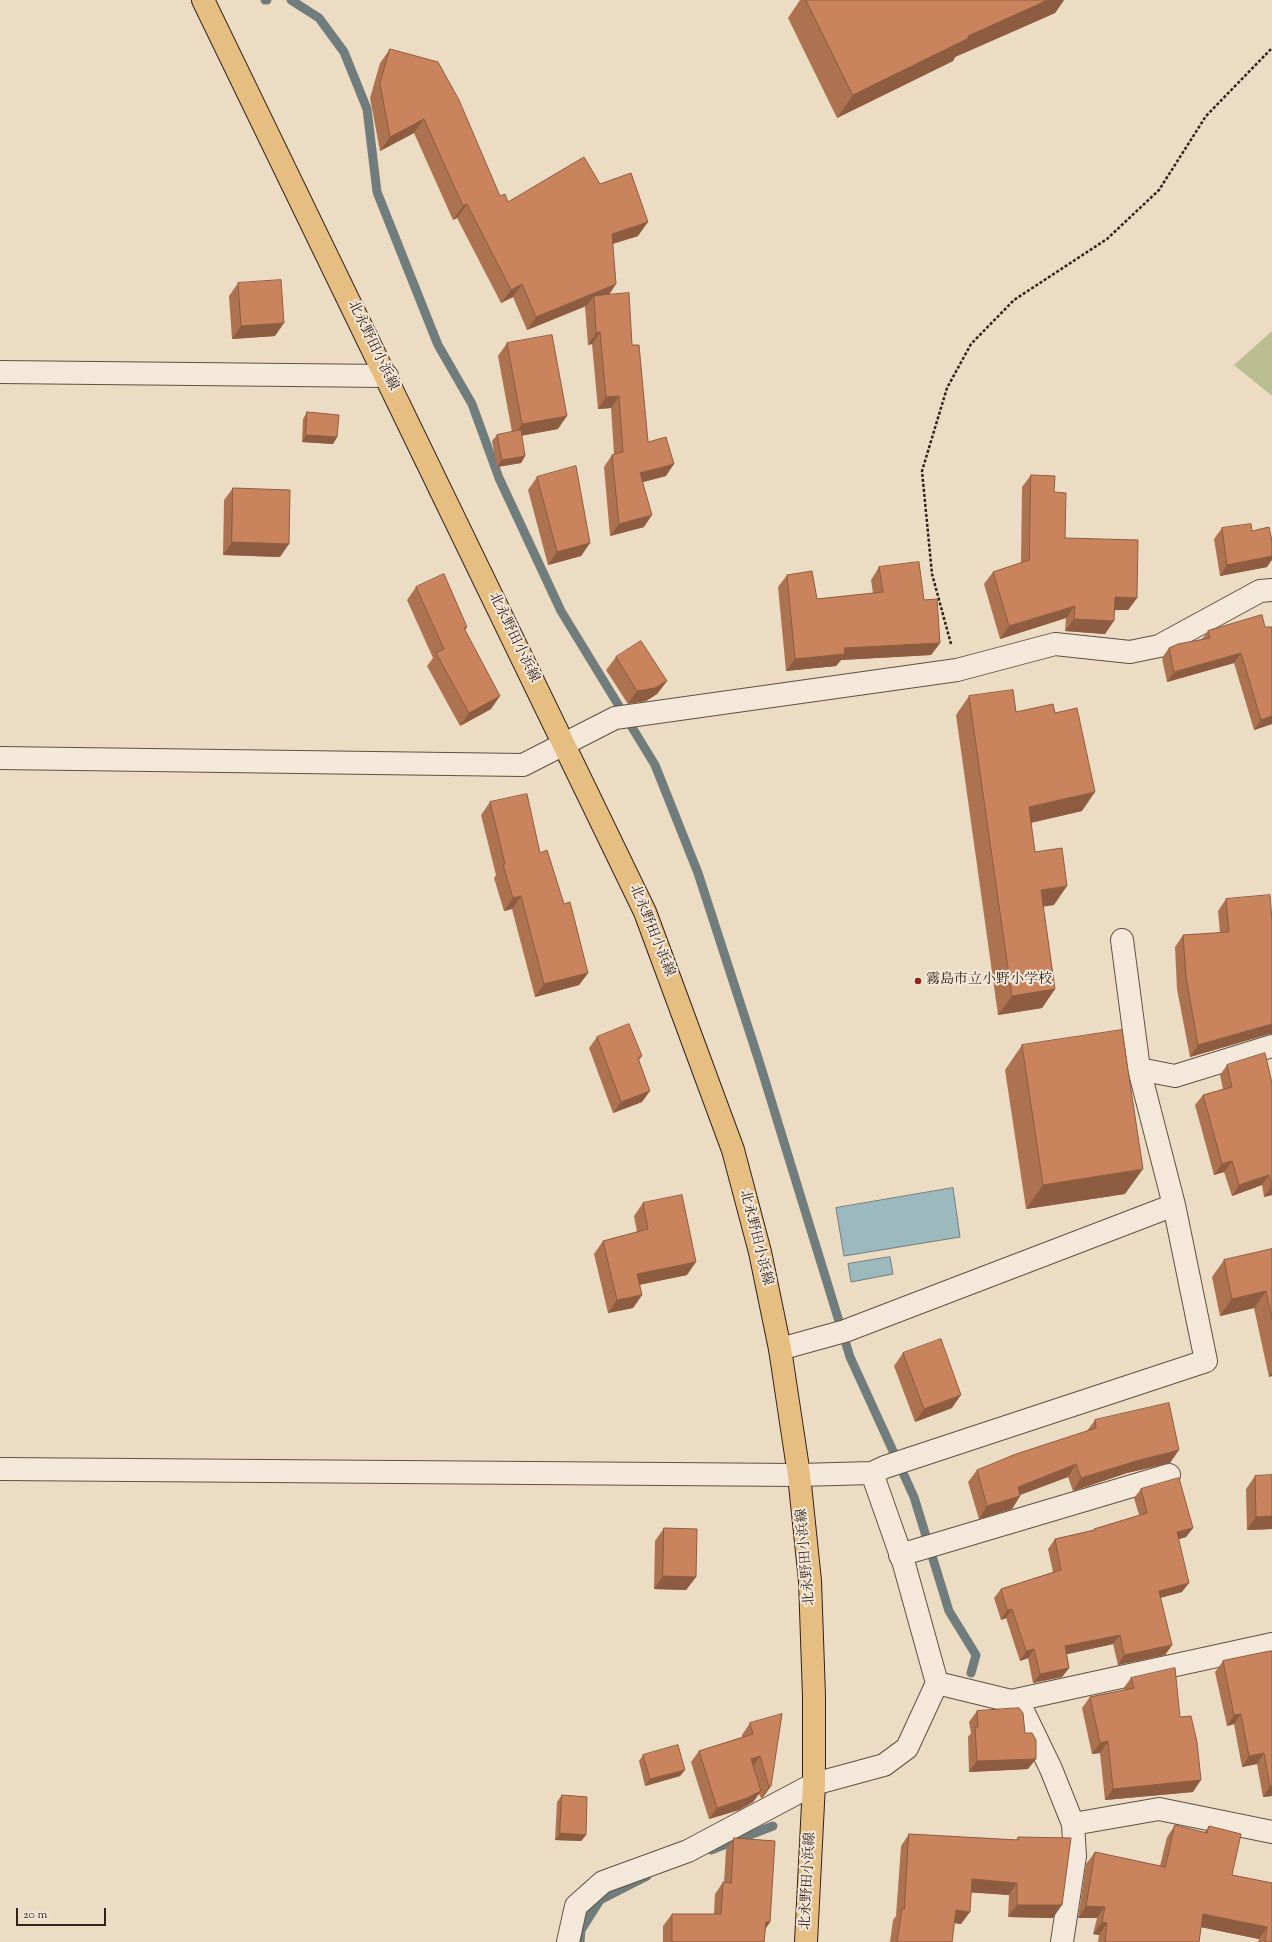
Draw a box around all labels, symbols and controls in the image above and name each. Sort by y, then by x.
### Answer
street label: 北永野田小浜線 [343,298,401,394]
street label: 北永野田小浜線 [484,590,542,686]
street label: 北永野田小浜線 [625,882,677,980]
place label: 霧島市立小野小学校 [926,973,1052,989]
marker: 霧島市立小野小学校 [913,976,923,986]
street label: 北永野田小浜線 [735,1188,775,1288]
street label: 北永野田小浜線 [794,1507,820,1607]
street label: 北永野田小浜線 [798,1832,820,1930]
scale bar [18,1900,108,1926]
text: 20 m [23,1906,47,1924]

